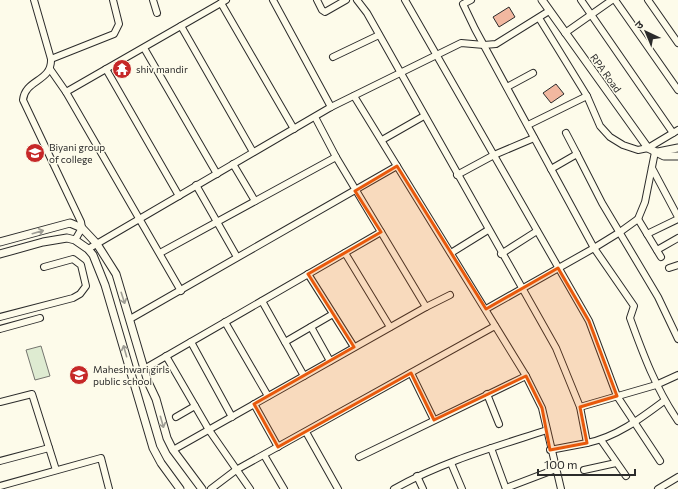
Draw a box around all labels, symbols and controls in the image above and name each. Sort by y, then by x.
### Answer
north arrow [626,12,666,52]
text: उ [632,17,646,31]
street label: RPA Road [588,51,624,95]
temple icon: shiv mandir [111,58,133,80]
place label: shiv mandir [136,63,188,75]
place label: Biyani group of college [49,141,105,165]
school or university icon: Biyani group of college [24,142,46,164]
one-way arrow [31,228,44,235]
one-way arrow [120,292,128,304]
one-way arrow [121,344,128,357]
place label: Maheshwari girls public school [93,363,170,387]
school or university icon: Maheshwari girls public school [68,364,90,386]
one-way arrow [159,415,166,428]
scale bar [538,451,635,477]
text: 100 m [544,457,578,471]

